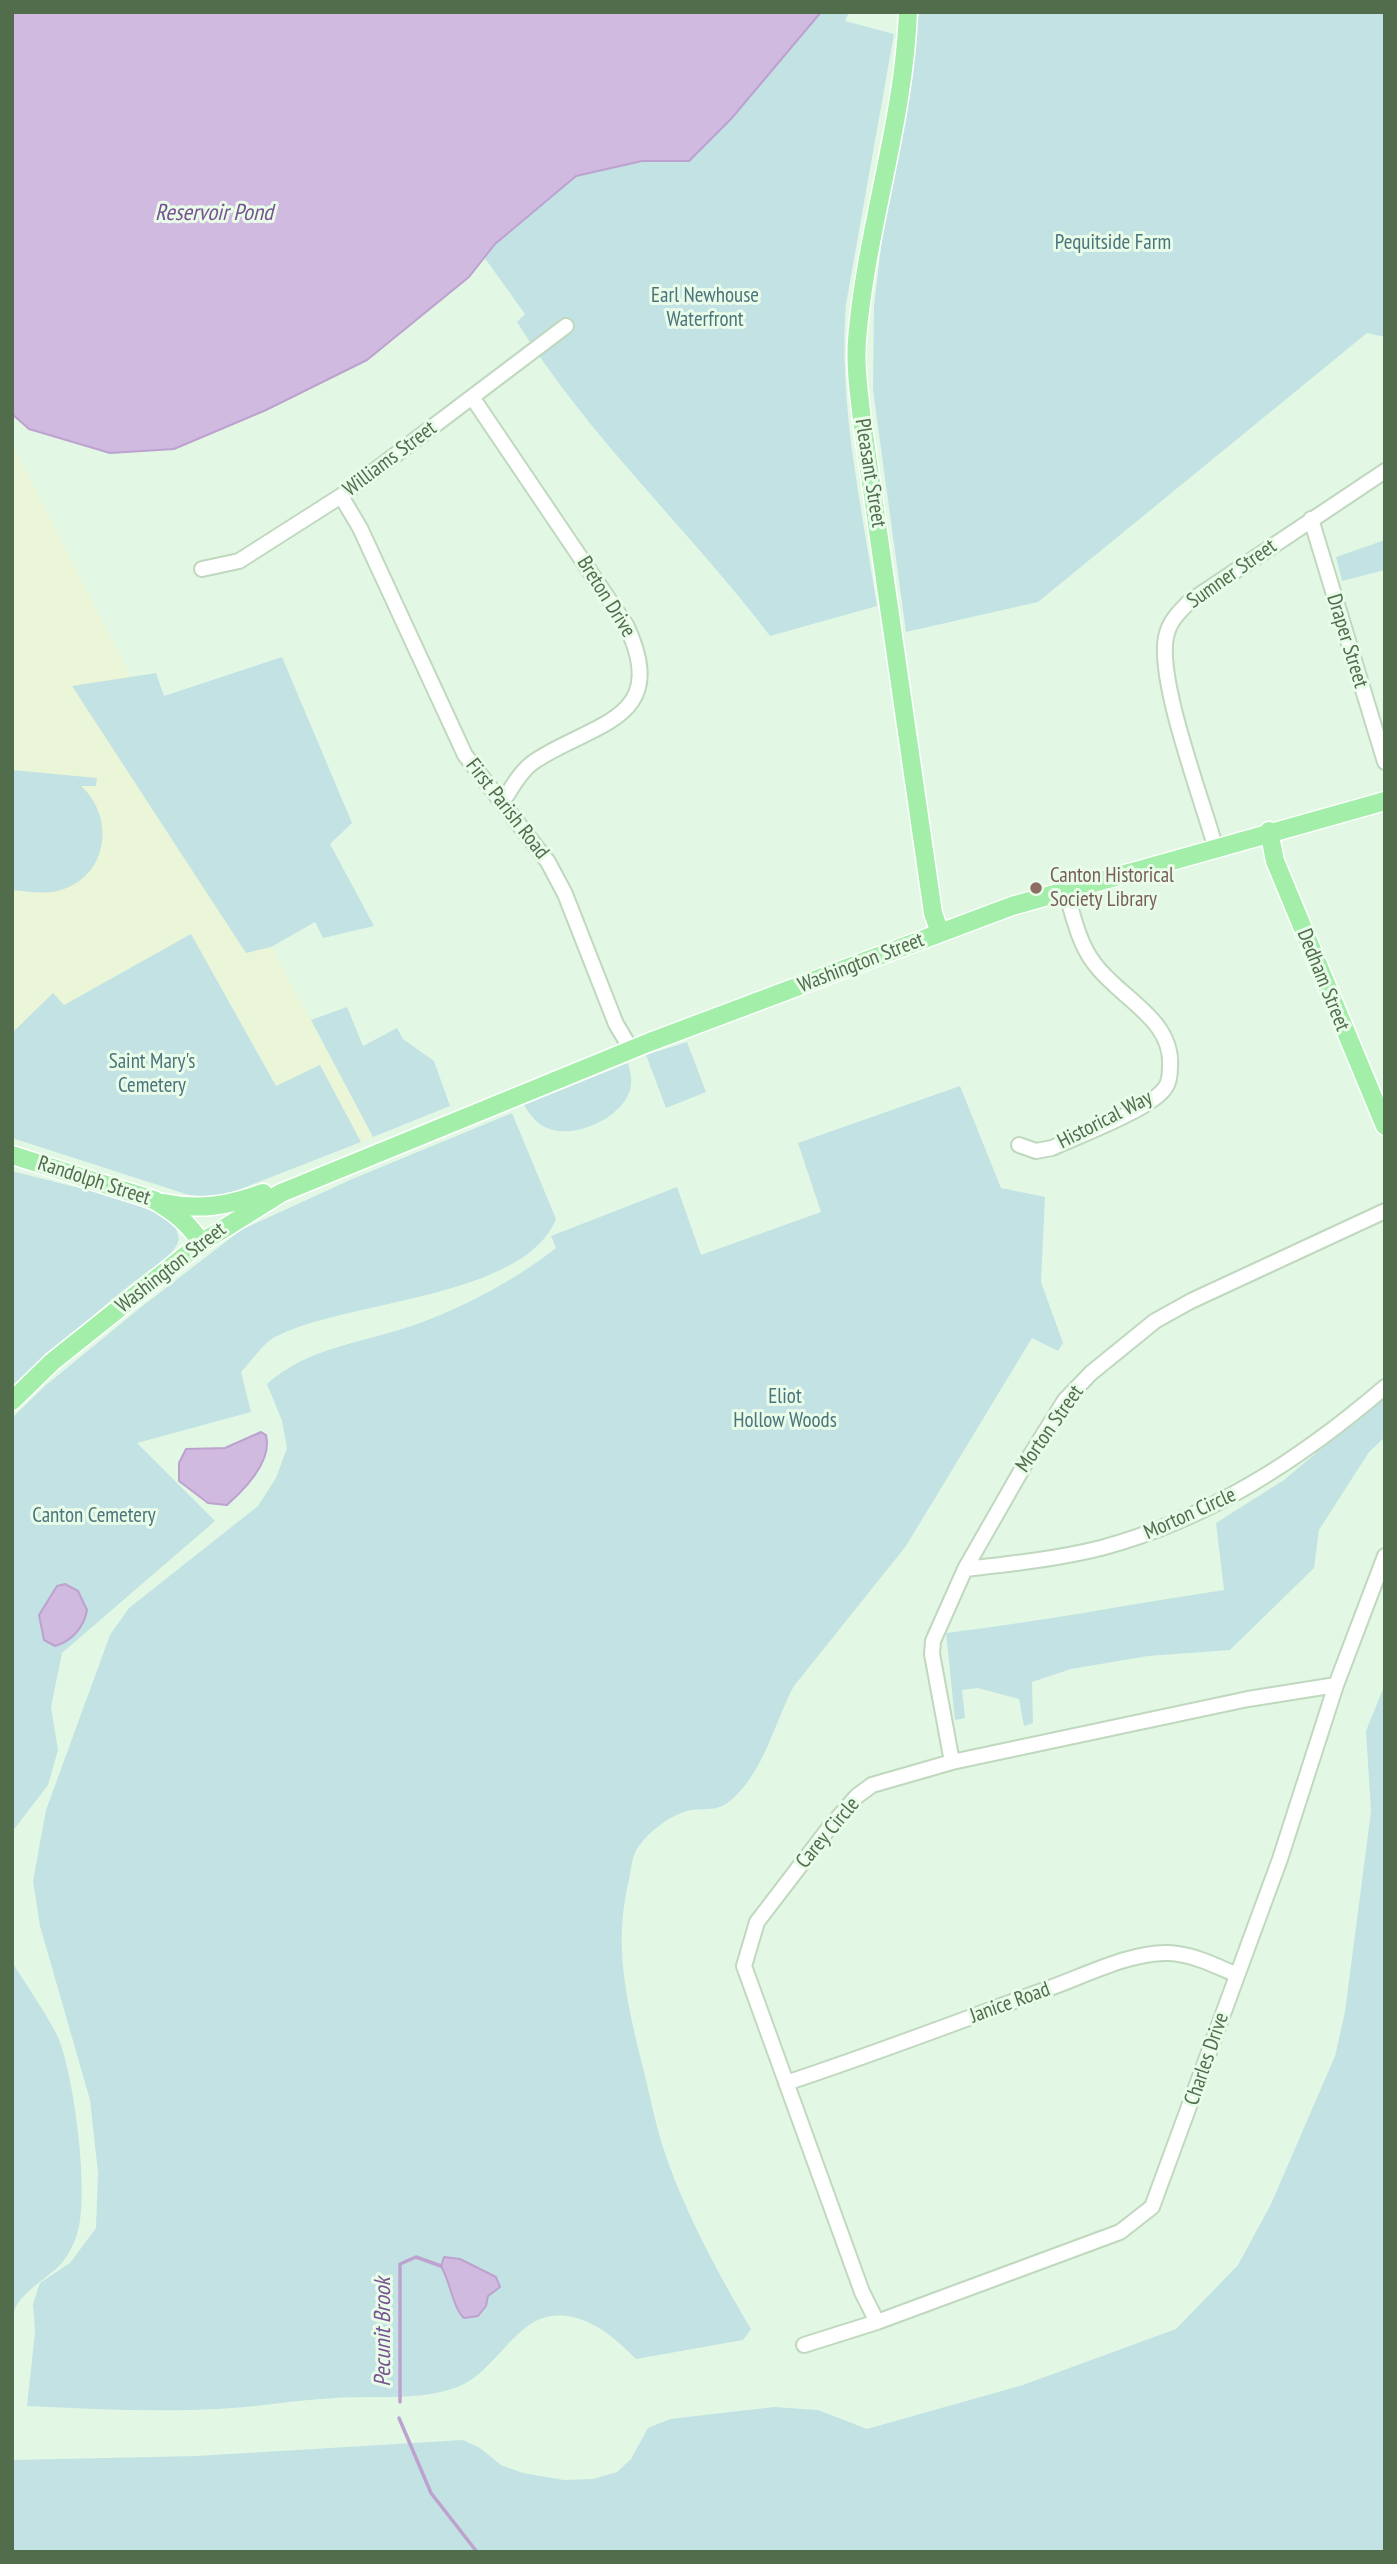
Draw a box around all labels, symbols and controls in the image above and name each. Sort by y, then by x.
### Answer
water label: Reservoir Pond [155,199,273,227]
park label: Pequitside Farm [1055,230,1171,256]
park label: Earl Newhouse Waterfront [651,283,759,333]
street label: Williams Street [338,416,442,502]
street label: Pleasant Street [849,417,891,529]
street label: Sumner Street [1182,534,1282,614]
street label: Breton Drive [571,552,641,642]
street label: Draper Street [1321,591,1373,691]
street label: First Parish Road [460,754,554,864]
place label: Canton Historical Society Library [1050,863,1174,913]
marker: Canton Historical Society Library [1028,880,1044,896]
street label: Dedham Street [1291,925,1355,1035]
street label: Washington Street [794,927,928,999]
park label: Saint Mary's Cemetery [109,1049,195,1099]
street label: Historical Way [1053,1085,1157,1155]
street label: Randolph Street [34,1151,154,1211]
street label: Washington Street [111,1217,231,1319]
street label: Morton Street [1011,1381,1089,1477]
park label: Eliot Hollow Woods [733,1384,837,1434]
street label: Morton Circle [1140,1483,1240,1545]
park label: Canton Cemetery [32,1503,156,1529]
street label: Carey Circle [791,1792,865,1874]
street label: Janice Road [967,1977,1053,2029]
street label: Charles Drive [1179,2009,1235,2109]
water label: Pecunit Brook [369,2277,397,2387]

